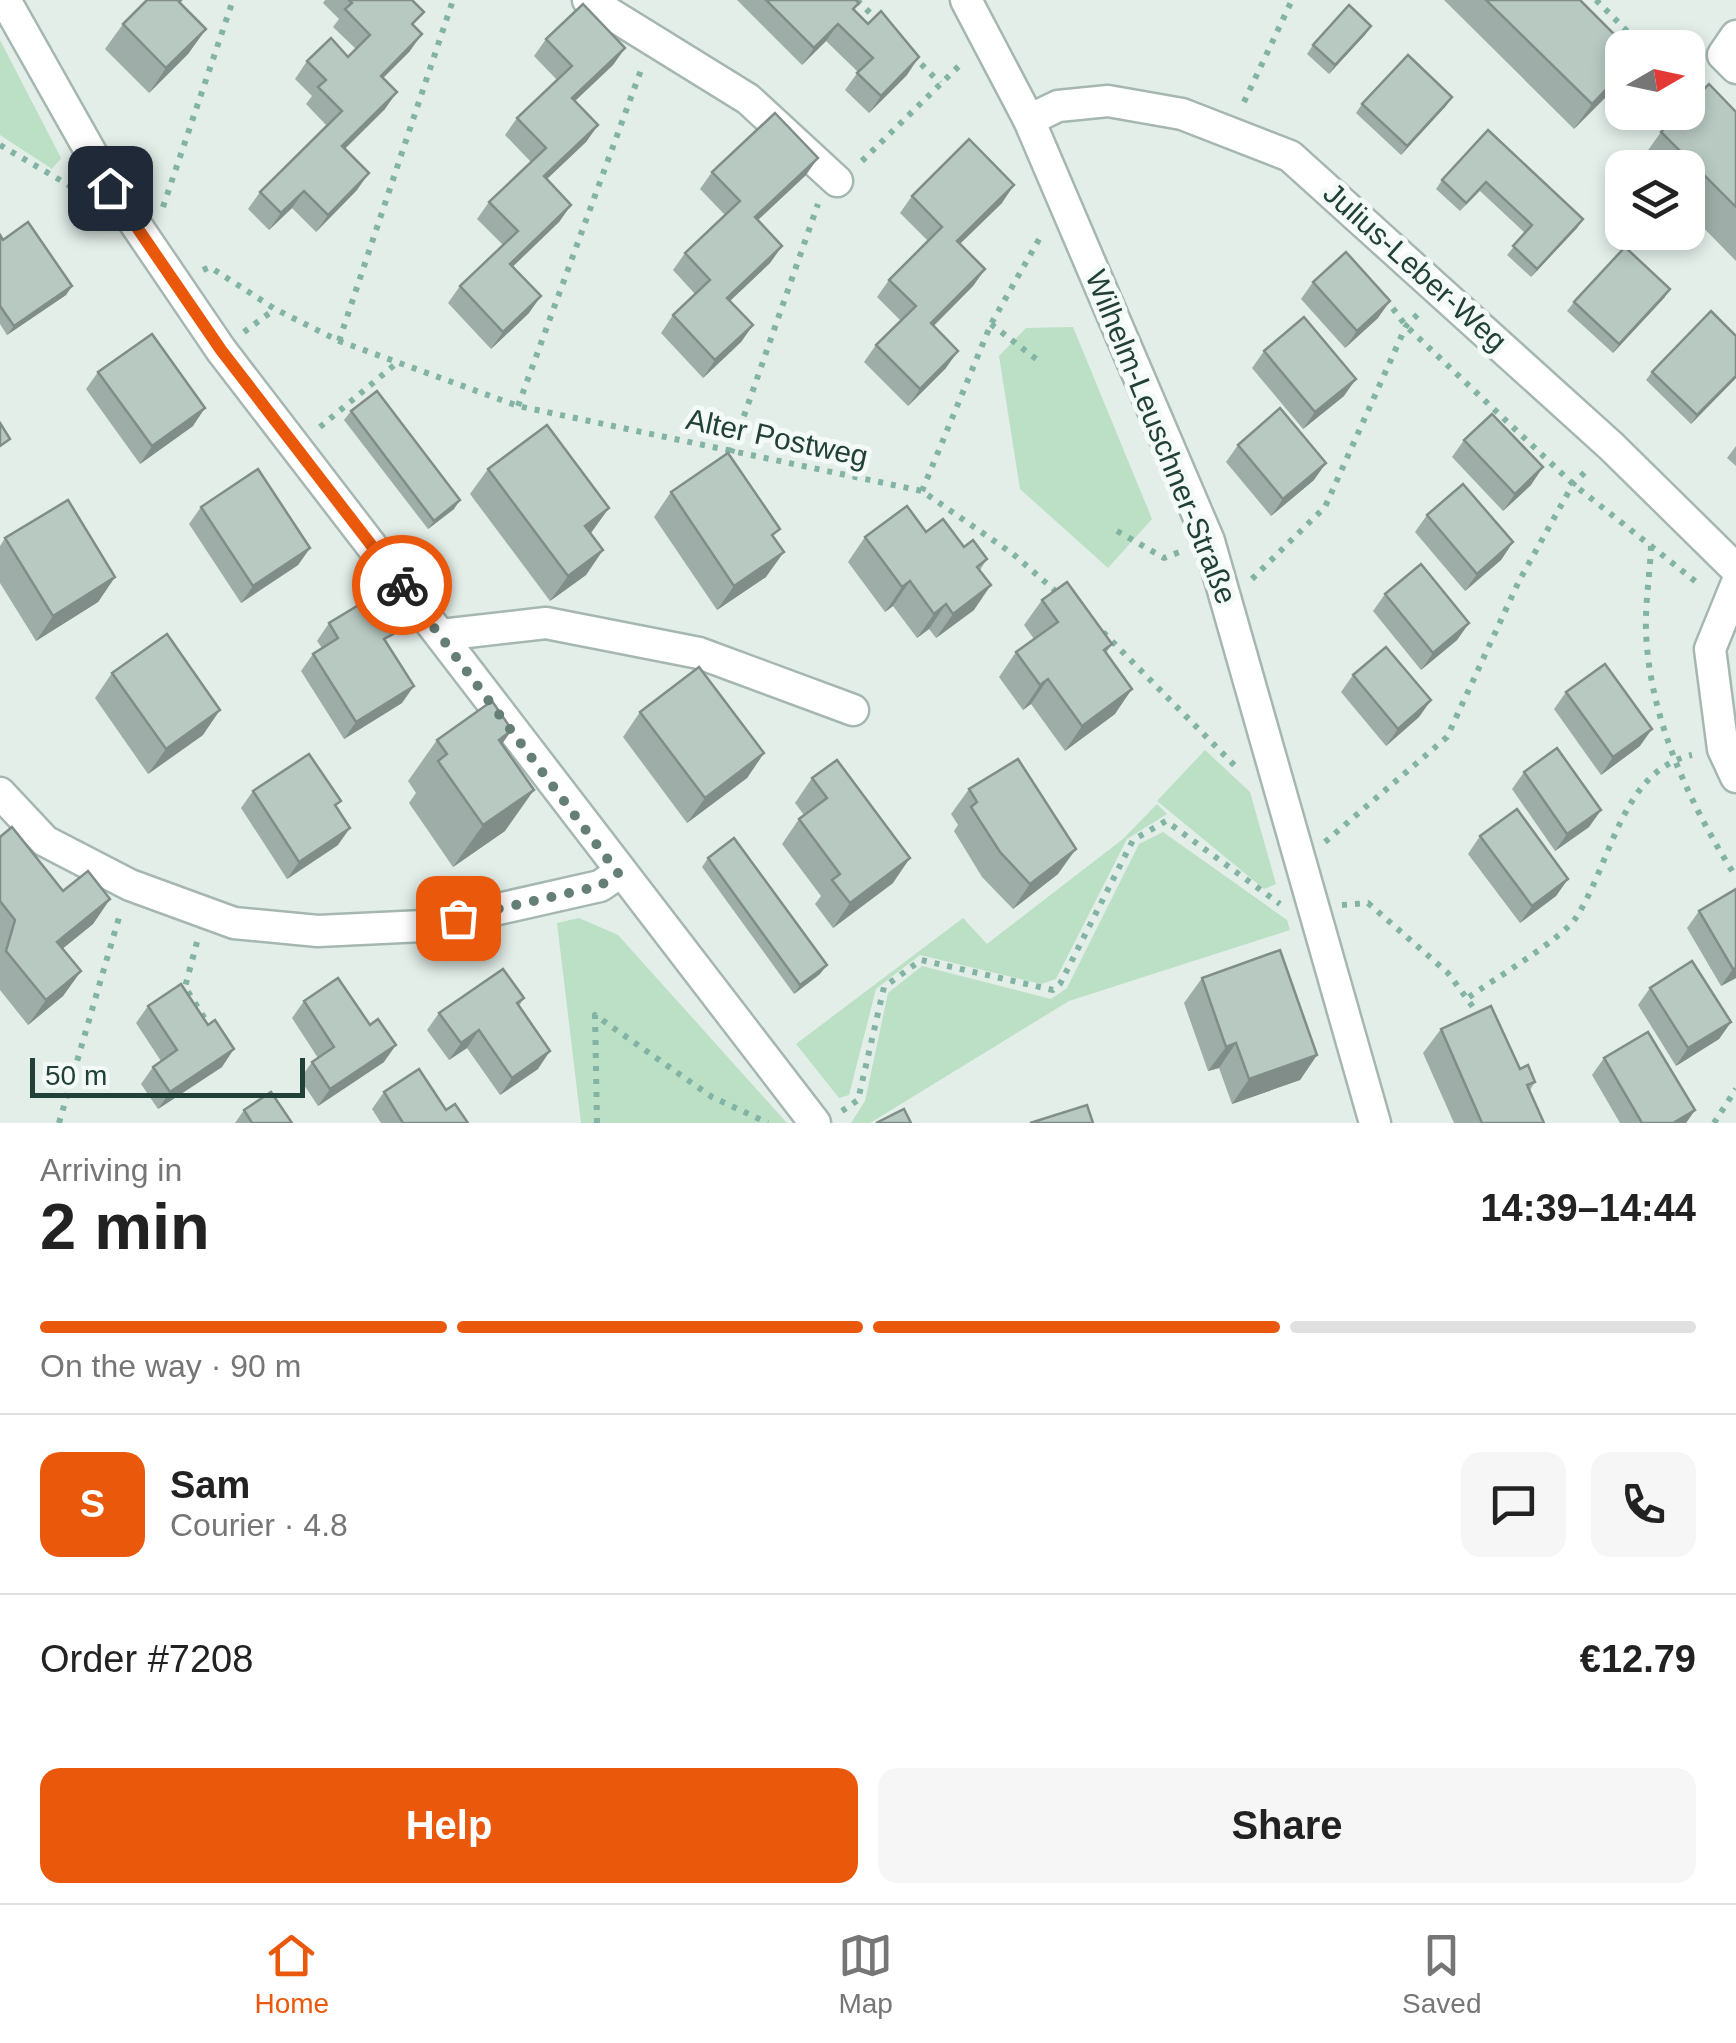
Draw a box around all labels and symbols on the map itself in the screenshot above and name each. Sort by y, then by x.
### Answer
north arrow [1605,30,1705,130]
pin [68,146,153,231]
street label: Julius-Leber-Weg [1317,176,1514,357]
street label: Wilhelm-Leuschner-Straße [1079,265,1244,608]
street label: Alter Postweg [683,402,871,473]
courier [352,535,452,635]
pin [416,876,501,961]
scale bar [30,1053,305,1098]

